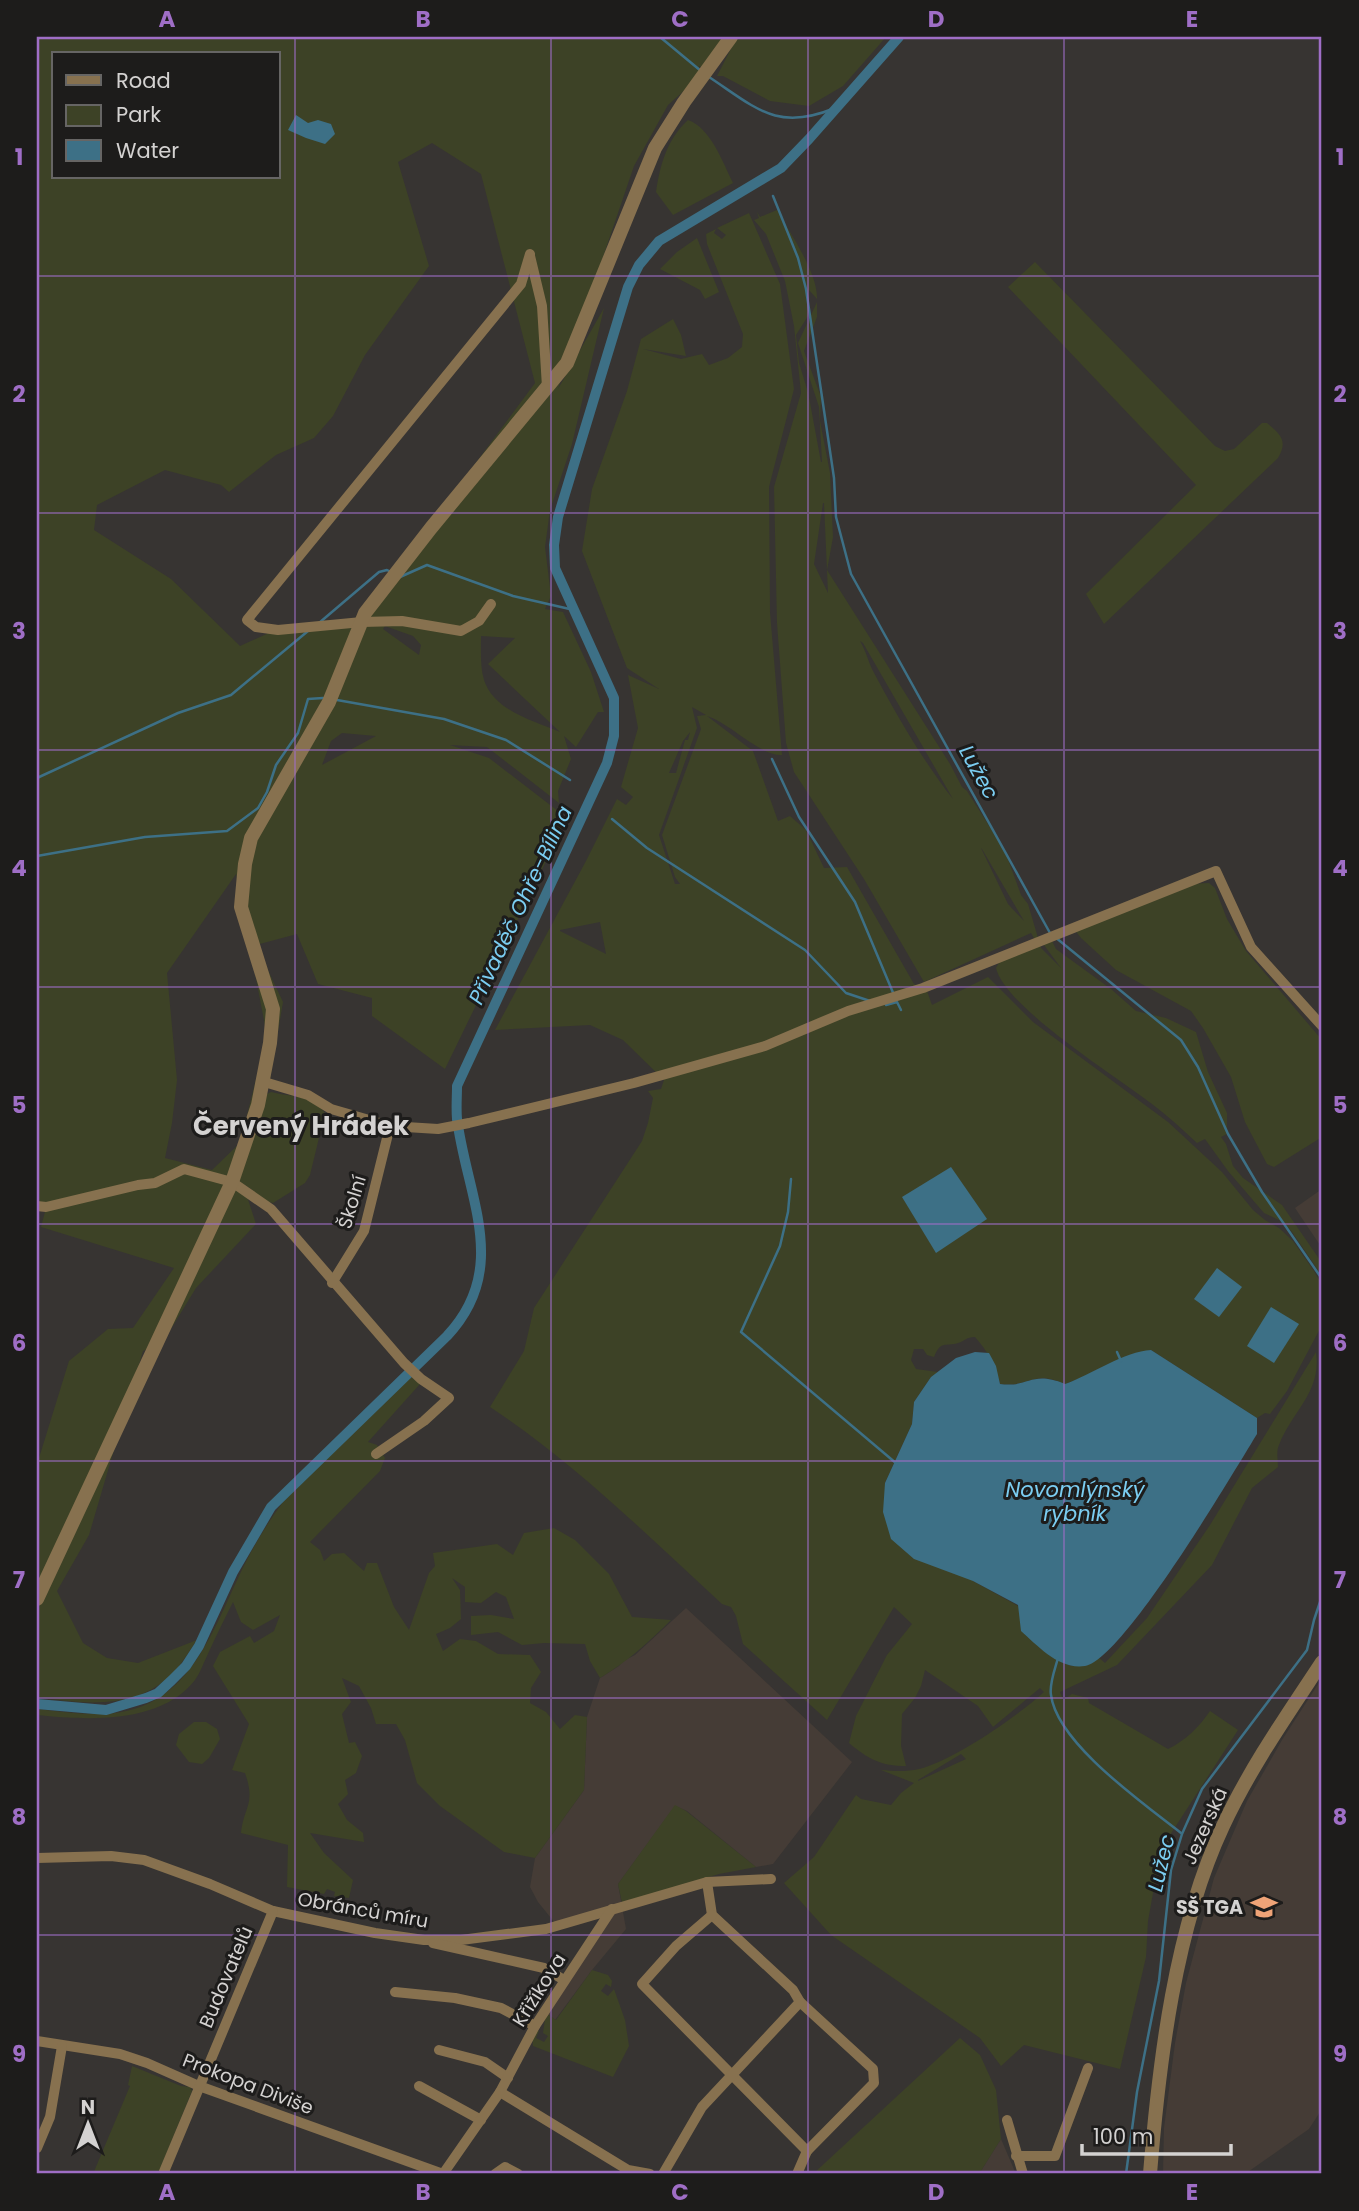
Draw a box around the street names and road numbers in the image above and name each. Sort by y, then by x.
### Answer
street label: Školní [331,1172,373,1232]
street label: Jezerská [1176,1783,1234,1869]
street label: Obránců míru [296,1885,430,1935]
street label: Budovatelů [193,1922,259,2032]
street label: Křižíkova [506,1948,572,2032]
street label: Prokopa Diviše [179,2047,317,2121]

